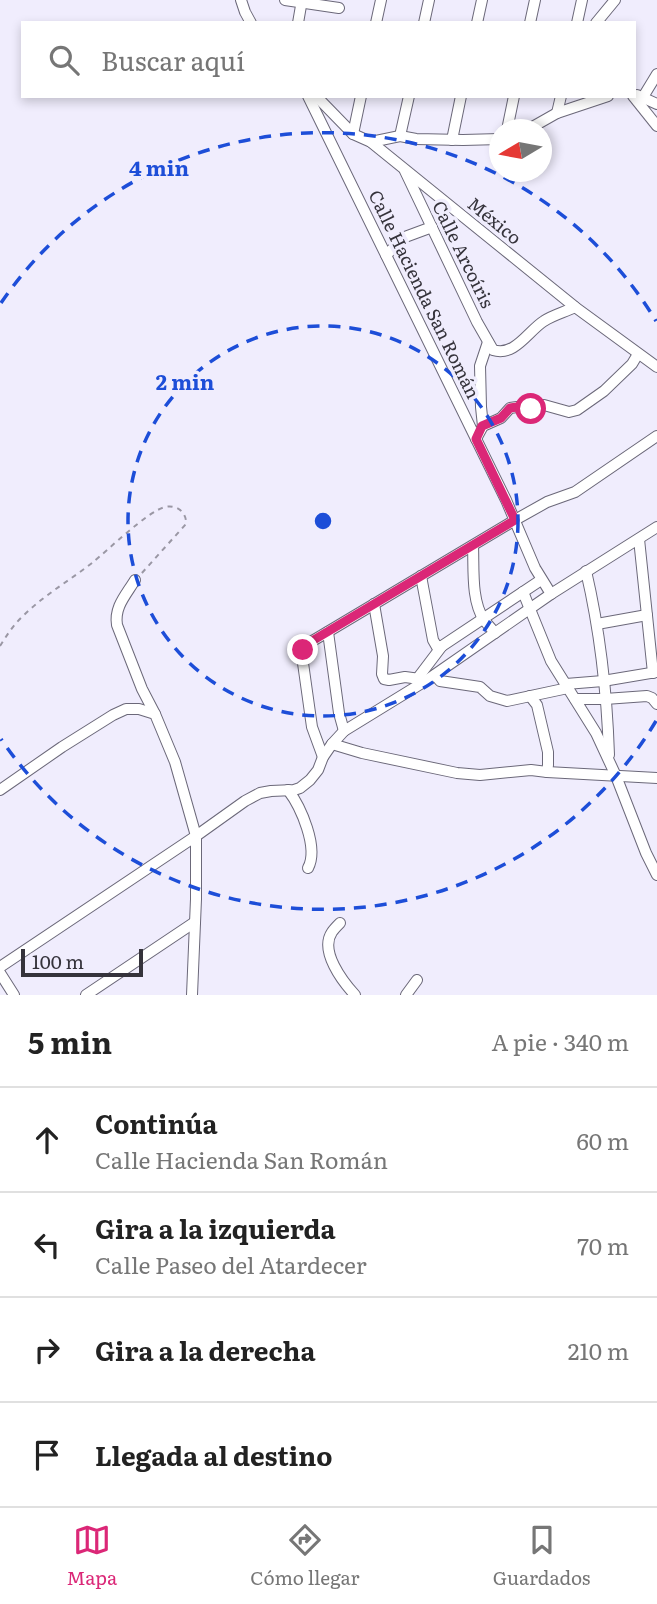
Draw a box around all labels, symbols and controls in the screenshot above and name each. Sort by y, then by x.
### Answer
search box [21,21,636,98]
text: Buscar aquí [101,40,245,79]
icon: search [45,41,83,79]
north arrow [489,119,552,182]
text: 4 min [129,151,189,182]
street label: Calle Hacienda San Román [363,185,487,403]
street label: México [462,190,528,250]
street label: Calle Arcoíris [426,196,502,312]
text: 2 min [156,365,215,396]
route start [515,393,546,424]
centre of rings [311,509,335,533]
route end [287,634,318,665]
scale bar [21,946,144,978]
text: 100 m [32,947,84,975]
text: 5 min [28,1019,112,1063]
text: A pie · 340 m [492,1024,629,1058]
text: Continúa [95,1103,218,1142]
icon: ahead [28,1121,66,1159]
text: 60 m [576,1123,629,1157]
text: Calle Hacienda San Román [95,1142,388,1176]
text: Gira a la izquierda [95,1208,336,1247]
icon: left [28,1226,66,1264]
text: 70 m [577,1228,629,1262]
text: Calle Paseo del Atardecer [95,1247,367,1281]
text: Gira a la derecha [95,1330,315,1369]
icon: right [28,1331,66,1369]
text: 210 m [568,1333,629,1367]
text: Llegada al destino [95,1435,332,1474]
icon: arrive [28,1436,66,1474]
tab: Mapa [67,1521,117,1591]
tab: Cómo llegar [250,1521,360,1591]
tab: Guardados [493,1521,590,1591]

